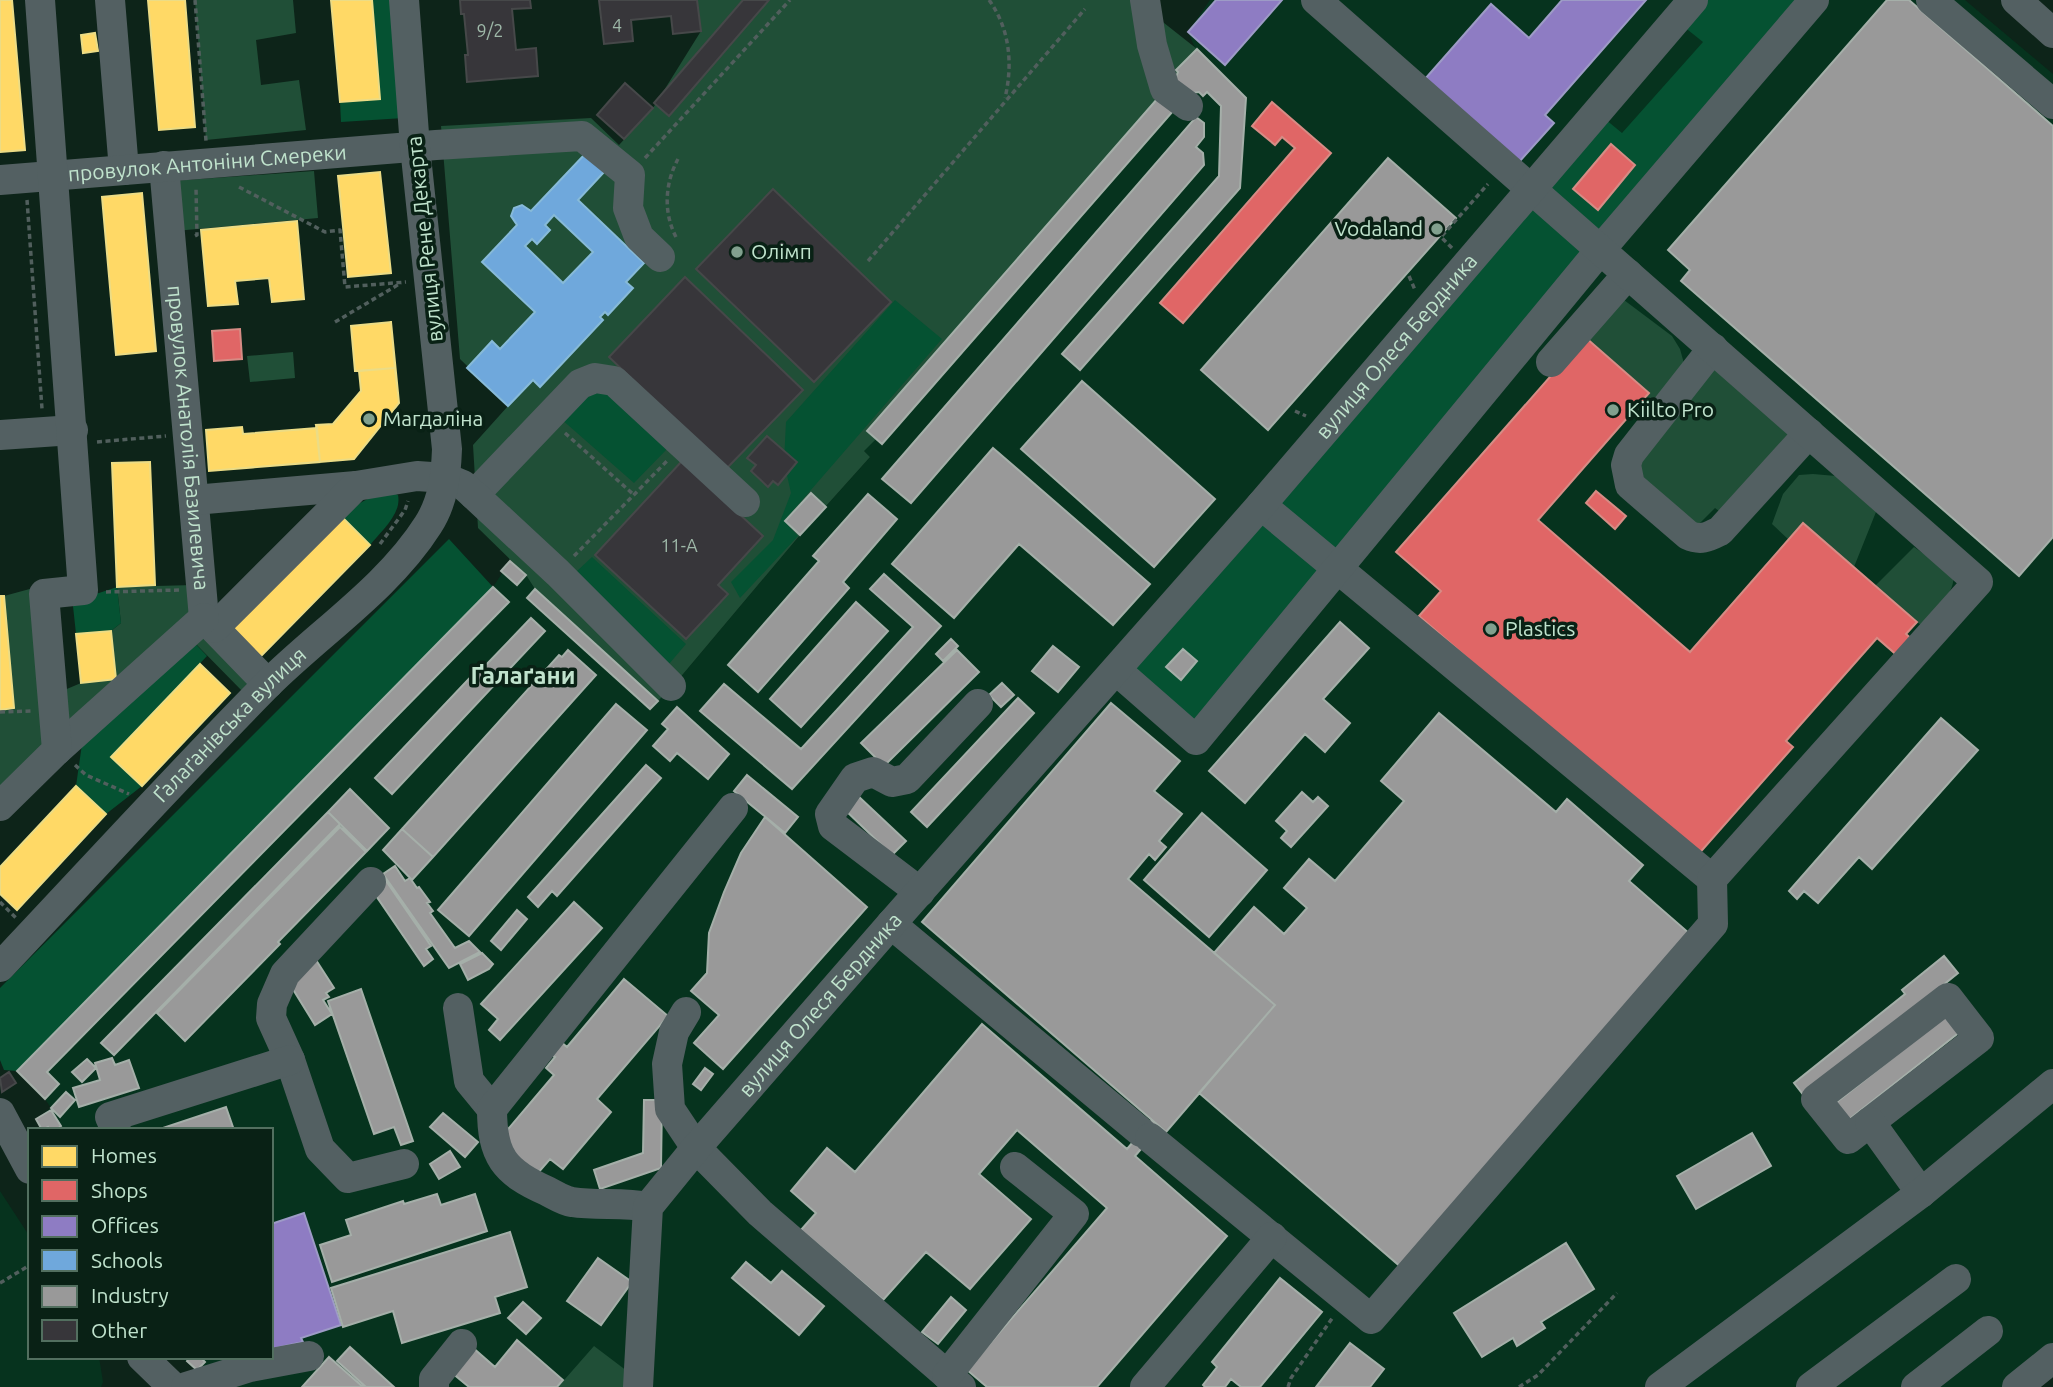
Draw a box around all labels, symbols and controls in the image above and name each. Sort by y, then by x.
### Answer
house number: 4 [612,15,622,35]
house number: 9/2 [477,20,503,40]
street label: вулиця Рене Декарта [401,135,447,343]
street label: провулок Антоніни Смереки [67,139,348,186]
place label: Vodaland [1334,216,1423,240]
marker: Vodaland [1429,221,1445,237]
place label: Олімп [751,239,812,263]
marker: Олімп [729,244,745,260]
street label: вулиця Олеся Бердника [1310,248,1482,443]
street label: провулок Анатолія Базилевича [164,284,215,591]
place label: Kiilto Pro [1627,397,1714,421]
marker: Kiilto Pro [1605,402,1621,418]
place label: Магдаліна [383,406,483,430]
marker: Магдаліна [361,411,377,427]
house number: 11-А [660,535,698,555]
place label: Plastics [1505,616,1575,640]
marker: Plastics [1483,621,1499,637]
street label: Ґалаґанівська вулиця [148,642,310,806]
district label: Ґалаґани [471,662,575,689]
street label: вулиця Олеся Бердника [733,908,906,1101]
legend [28,1128,273,1359]
text: Homes [91,1143,157,1167]
text: Shops [91,1178,148,1202]
text: Offices [91,1213,159,1237]
text: Schools [91,1248,163,1272]
text: Industry [91,1283,169,1307]
text: Other [91,1318,147,1342]

